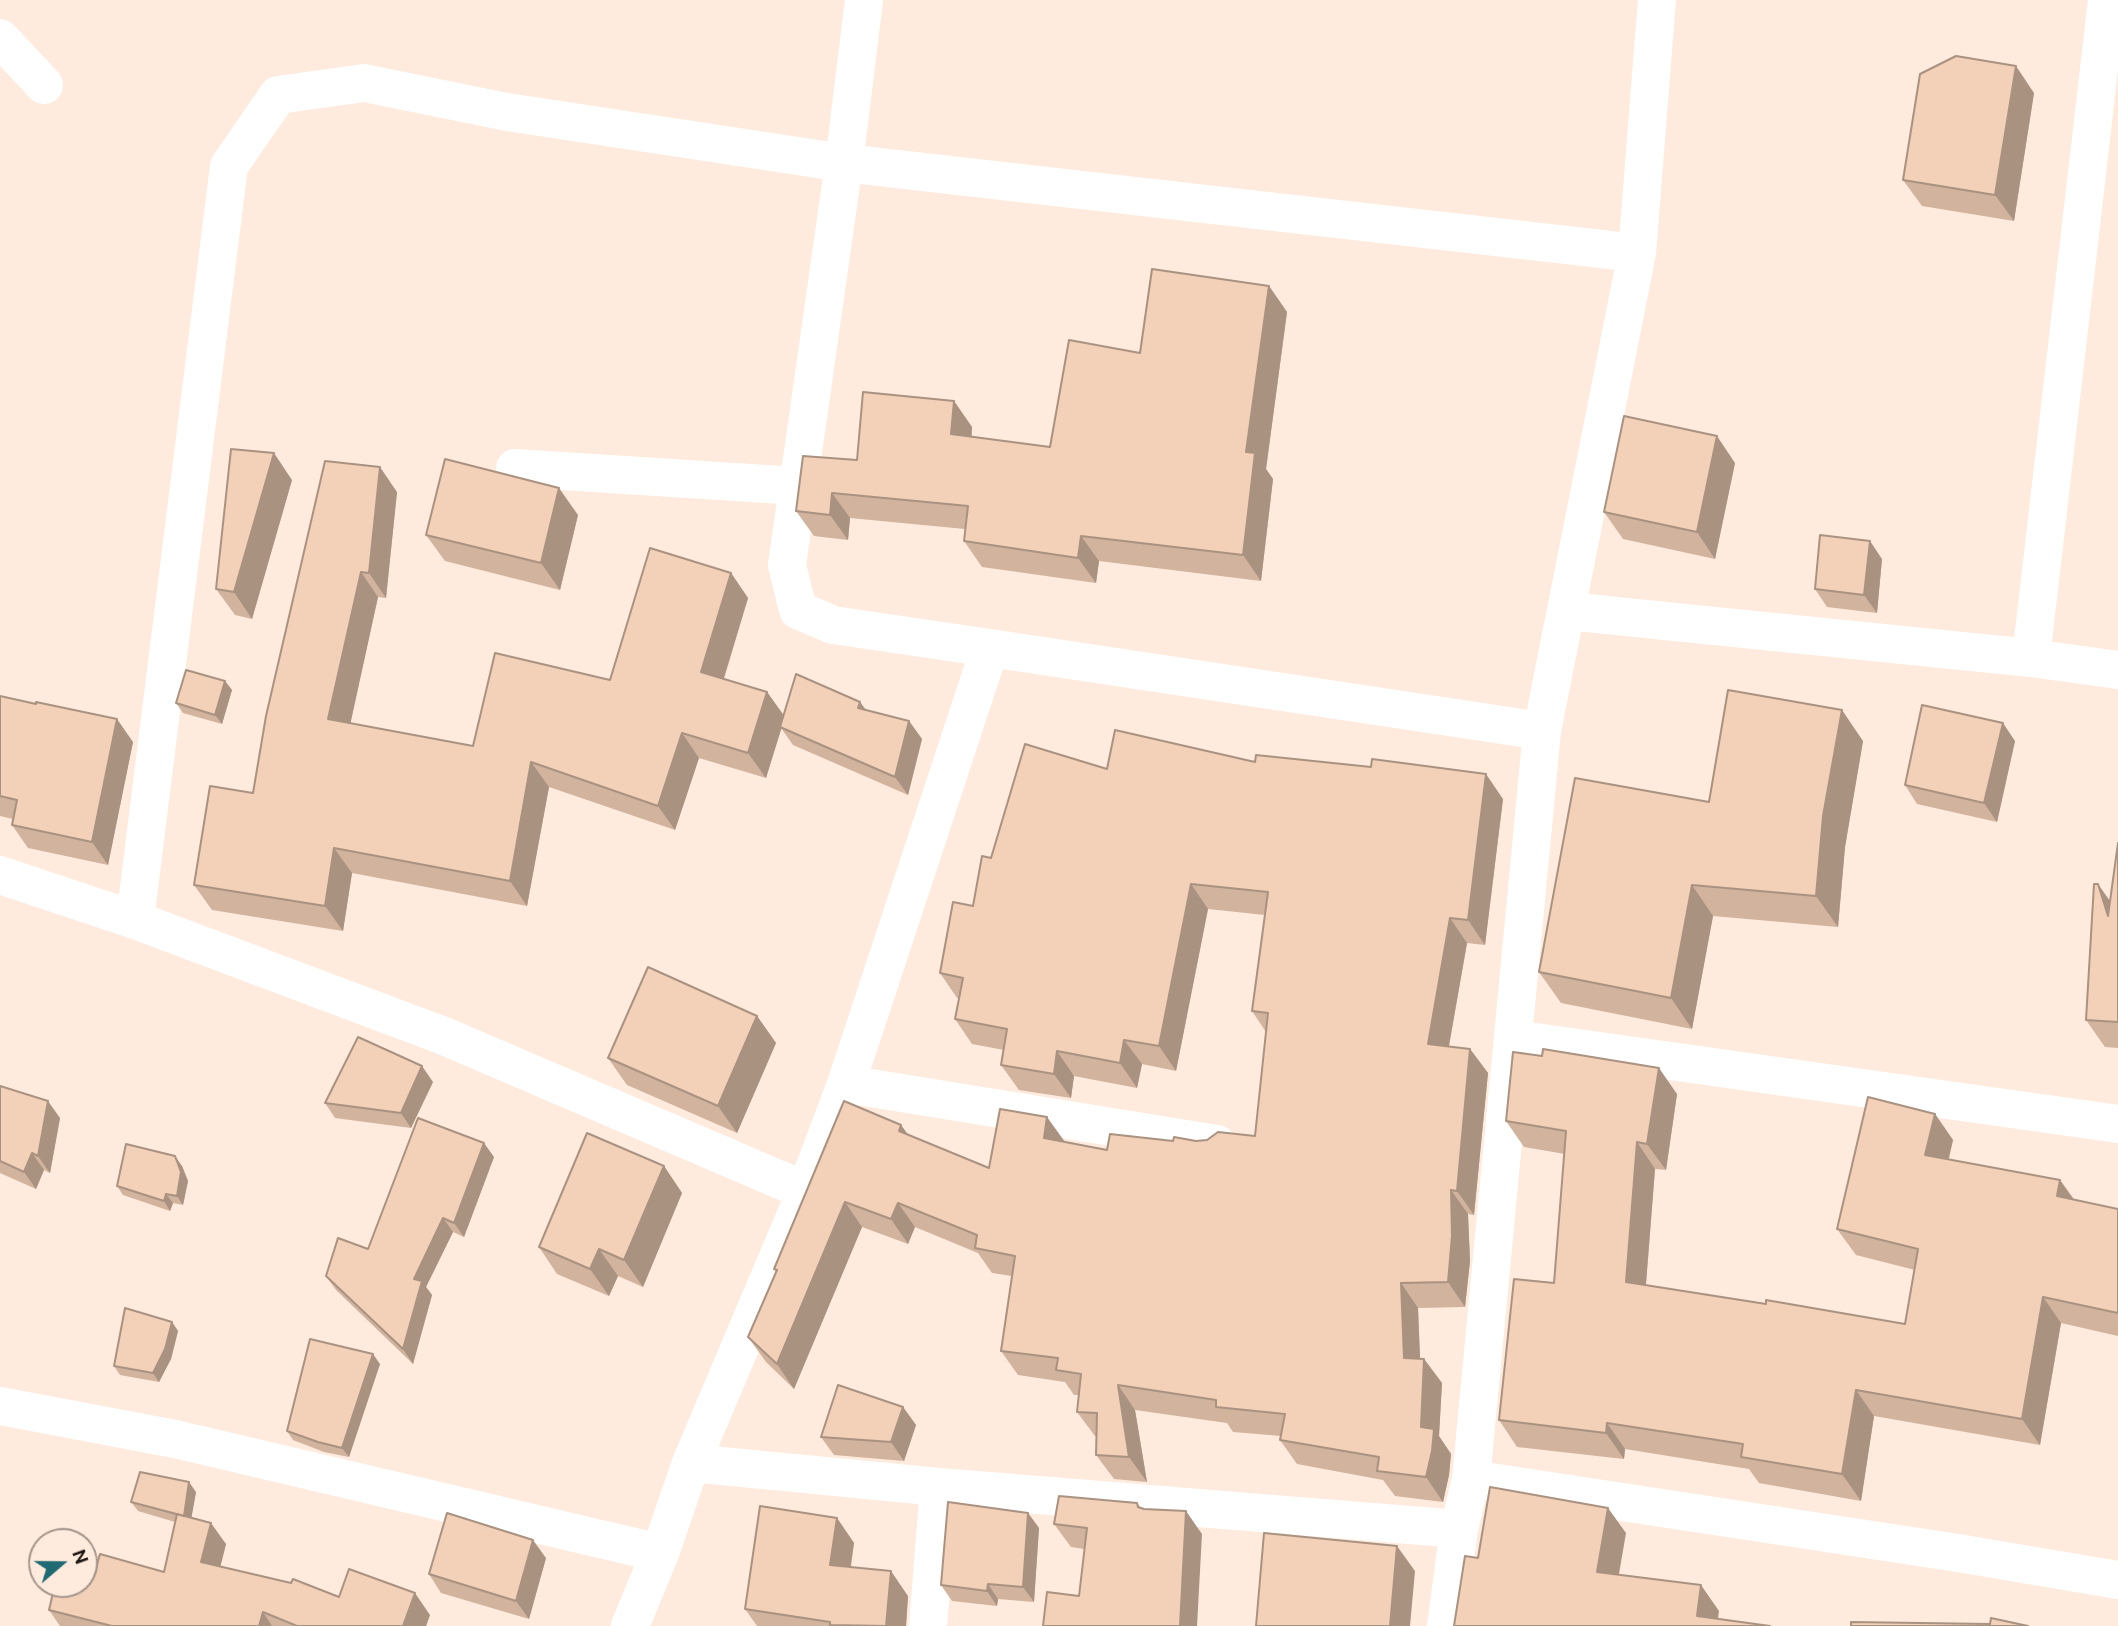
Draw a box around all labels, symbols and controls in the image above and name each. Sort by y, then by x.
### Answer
north arrow [28,1528,98,1598]
text: N [68,1546,94,1567]

